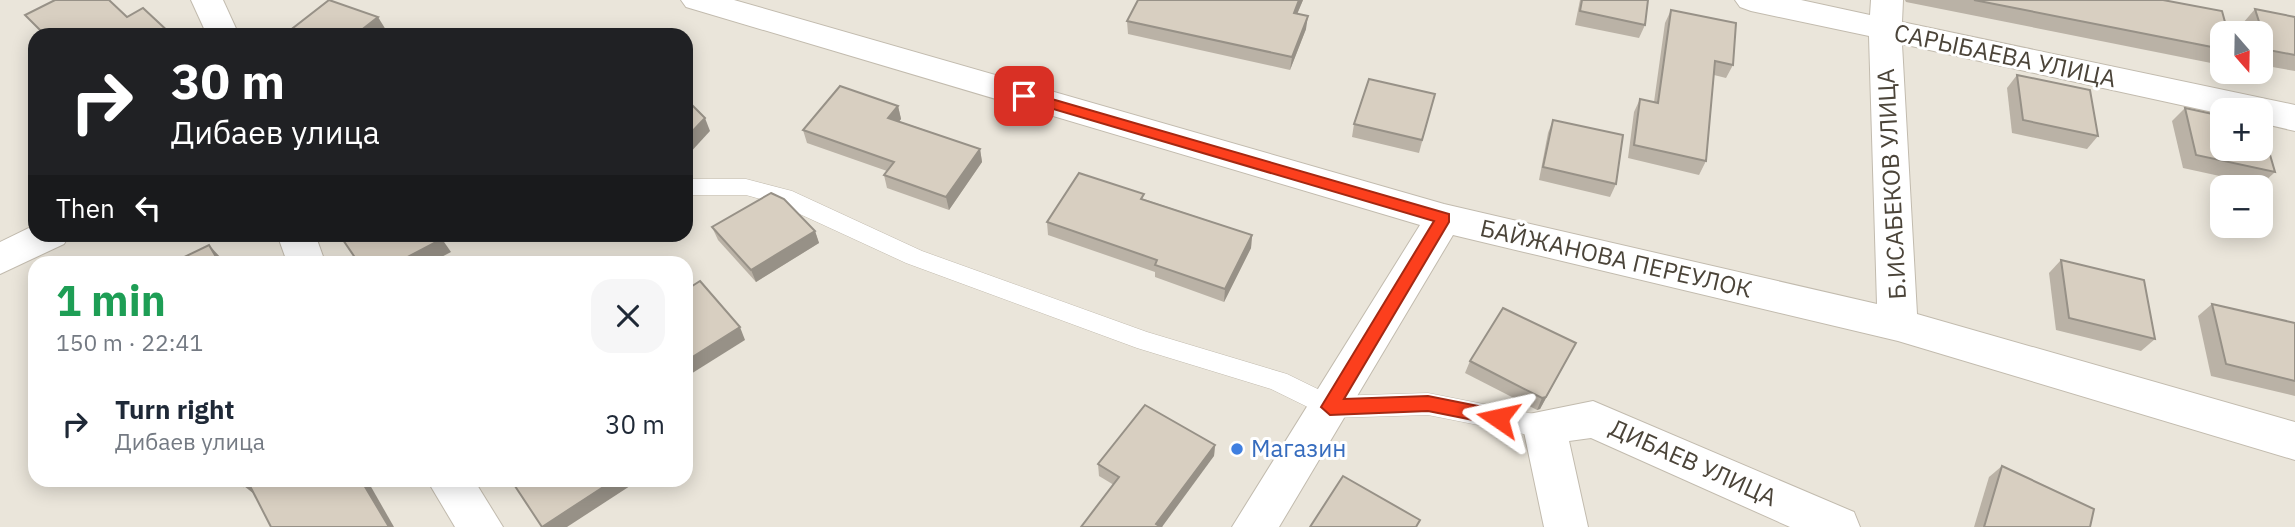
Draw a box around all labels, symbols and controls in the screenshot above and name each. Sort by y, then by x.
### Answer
street label: САРЫБАЕВА УЛИЦА [1891,16,2119,94]
north arrow [2210,21,2273,84]
map controls [2210,21,2273,238]
text: 30 m [171,49,285,112]
icon: right [56,56,147,147]
pin [994,66,1054,126]
street label: Б.ИСАБЕКОВ УЛИЦА [1869,68,1913,300]
icon: arrive [1005,77,1043,115]
button: + [2210,98,2273,161]
text: Дибаев улица [171,111,380,153]
button: − [2210,175,2273,238]
icon: left [129,189,167,227]
text: Then [56,191,115,225]
street label: БАЙЖАНОВА ПЕРЕУЛОК [1477,211,1755,305]
text: 1 min [56,273,166,328]
button: close [591,279,665,353]
text: 150 m · 22:41 [56,327,203,357]
position arrow [1461,381,1535,455]
text: Turn right [115,392,234,426]
icon: right [56,405,94,443]
text: 30 m [605,407,665,441]
street label: ДИБАЕВ УЛИЦА [1605,411,1782,513]
text: Дибаев улица [115,426,265,456]
place label: Магазин [1251,432,1346,464]
marker: Магазин [1229,441,1245,457]

